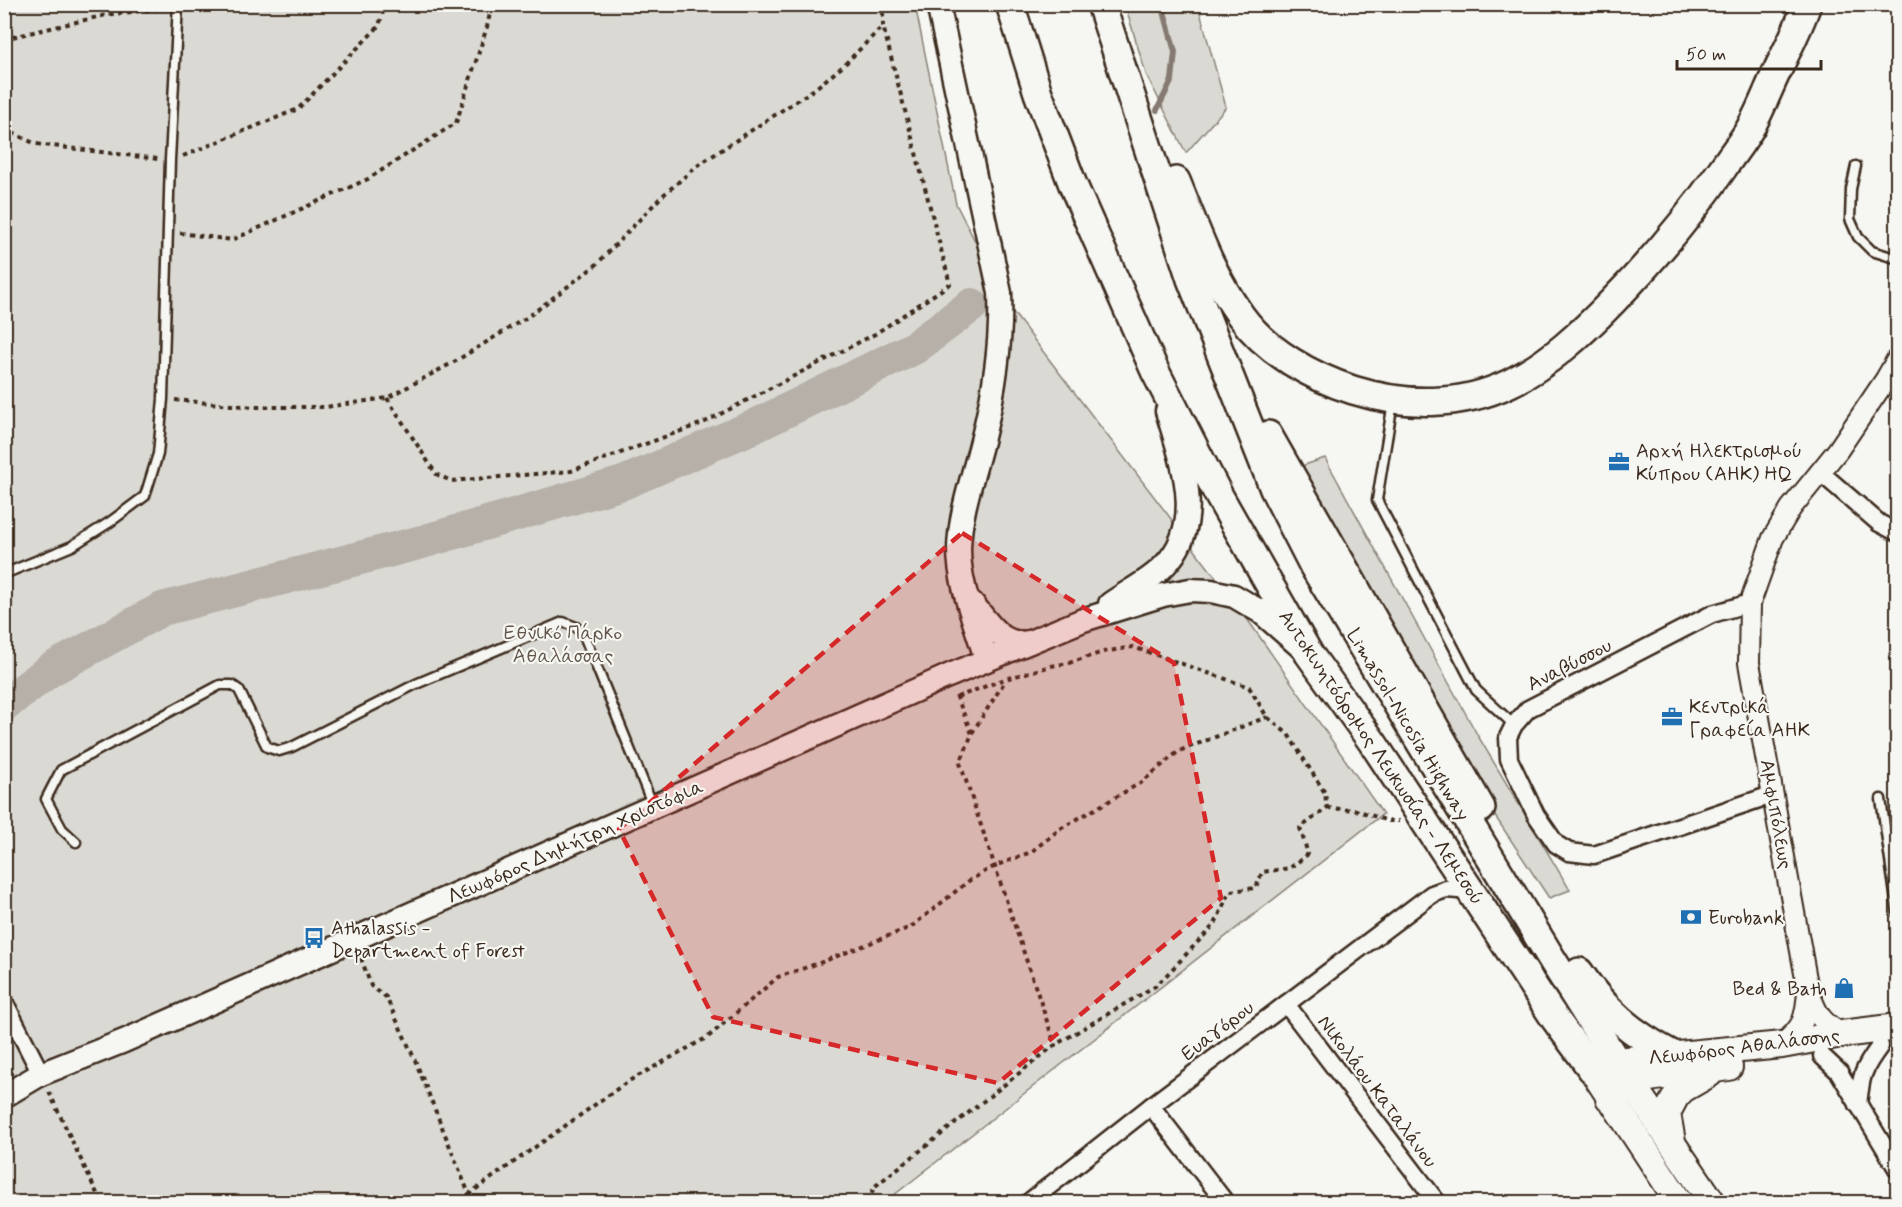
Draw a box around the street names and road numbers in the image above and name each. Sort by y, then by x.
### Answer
street label: Αυτοκινητόδρομος Λευκωσίας - Λεμεσού [1272,605,1490,911]
street label: Limassol-Nicosia Highway [1338,623,1476,827]
street label: Αναβύσσου [1523,632,1617,698]
street label: Αμφιπόλεως [1753,757,1798,871]
street label: Λεωφόρος Δημήτρη Χριστόφια [443,773,708,911]
street label: Ευαγόρου [1176,995,1260,1068]
street label: Νικολάου Καταλάνου [1311,1010,1443,1174]
street label: Λεωφόρος Αθαλάσσης [1647,1022,1842,1073]

